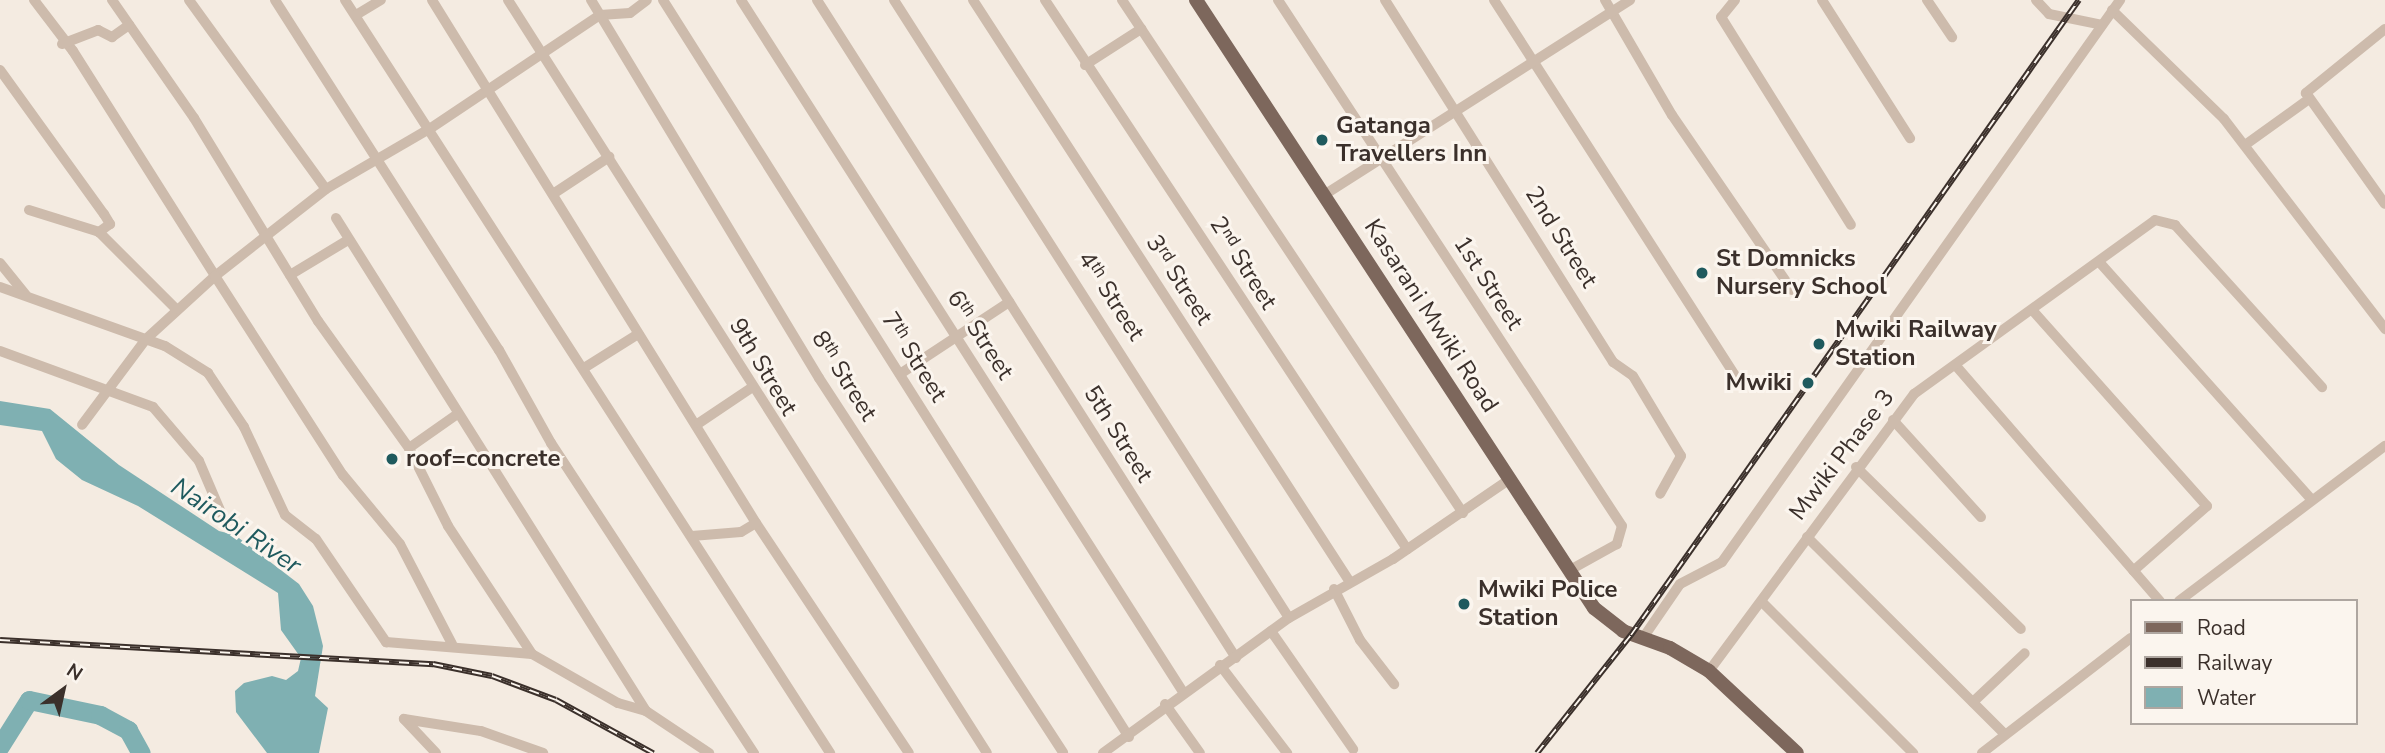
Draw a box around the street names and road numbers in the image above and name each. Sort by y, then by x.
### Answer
street label: 2nd Street [1519,181,1603,293]
street label: 2ⁿᵈ Street [1203,211,1283,315]
street label: Kasarani Mwiki Road [1358,214,1504,418]
street label: 3ʳᵈ Street [1139,230,1219,330]
street label: 1st Street [1447,231,1529,335]
street label: 4ᵗʰ Street [1072,246,1150,346]
street label: 6ᵗʰ Street [941,285,1019,385]
street label: 7ᵗʰ Street [875,307,953,407]
street label: 9th Street [723,313,803,421]
street label: 8ᵗʰ Street [805,326,883,426]
street label: 5th Street [1077,381,1159,487]
street label: Mwiki Phase 3 [1783,384,1901,526]

